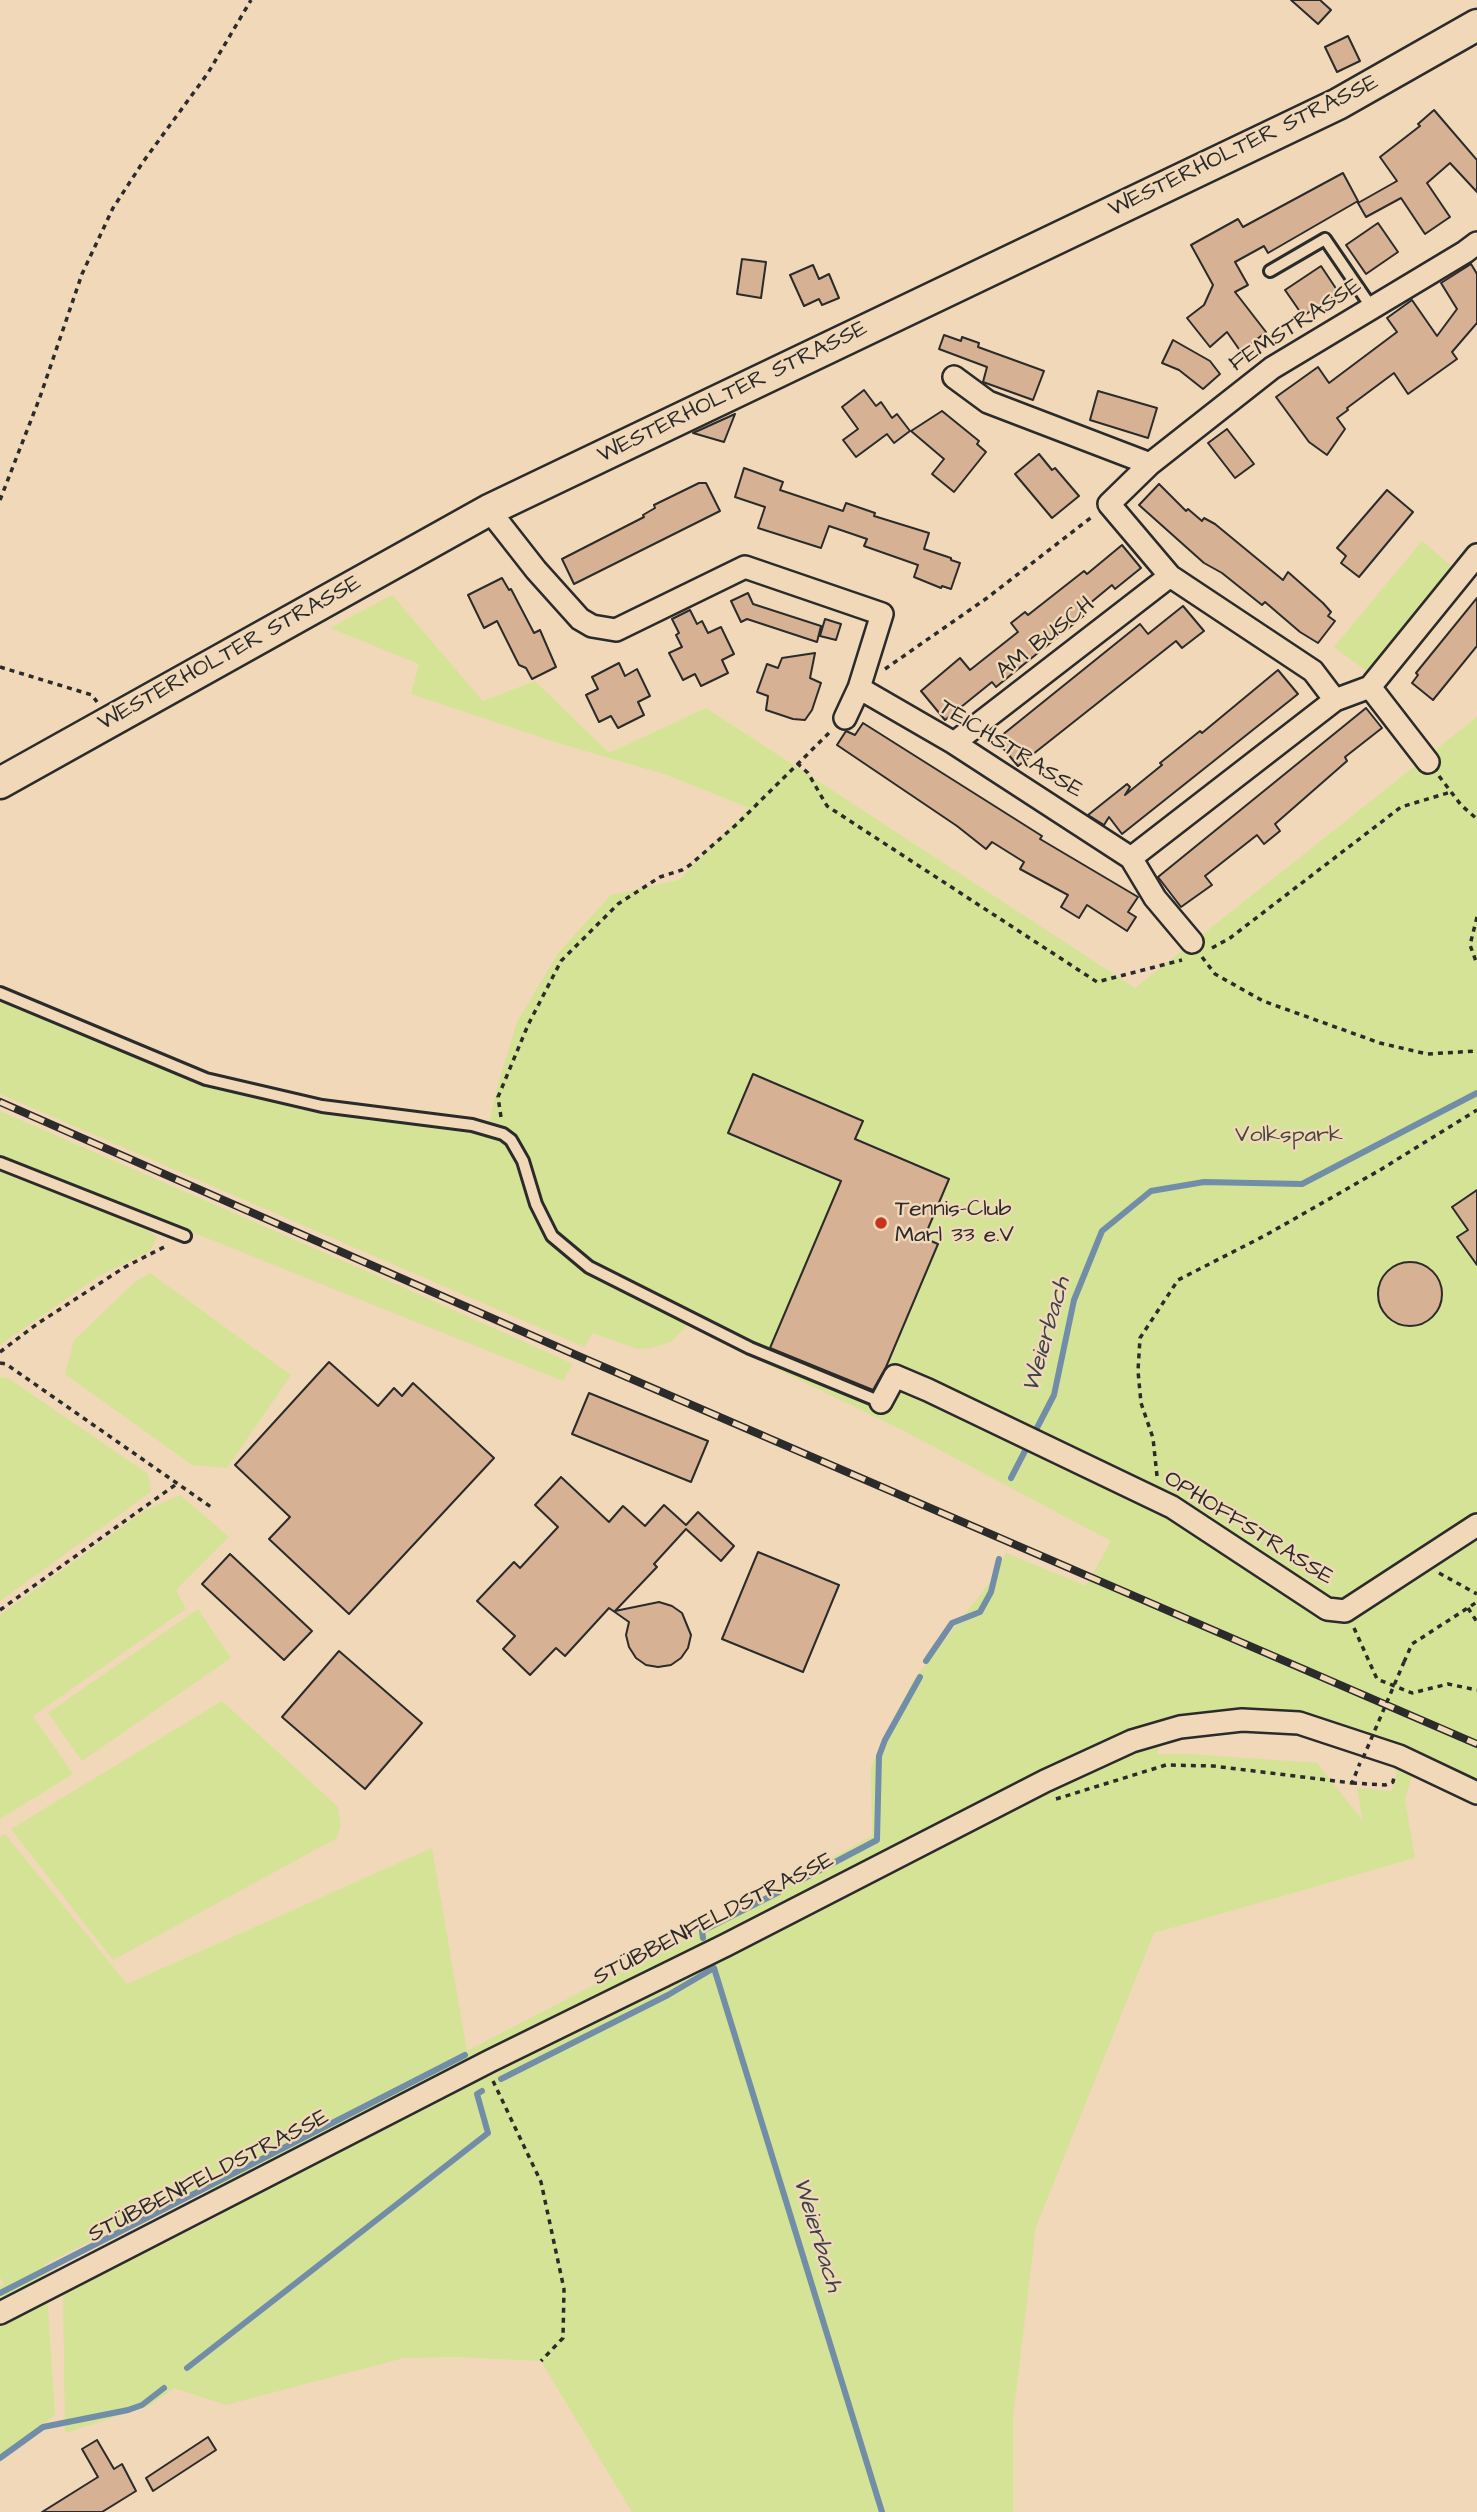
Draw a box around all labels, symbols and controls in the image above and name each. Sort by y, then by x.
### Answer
street label: WESTERHOLTER STRASSE [1105,70,1383,224]
street label: FEMSTRASSE [1225,273,1367,379]
street label: WESTERHOLTER STRASSE [594,316,872,470]
street label: WESTERHOLTER STRASSE [94,570,366,738]
street label: AM BUSCH [991,592,1101,686]
street label: TEICHSTRASSE [933,695,1087,805]
park label: Volkspark [1235,1122,1343,1150]
place label: Tennis-Club Marl 33 e.V [895,1196,1014,1250]
marker: Tennis-Club Marl 33 e.V [873,1215,889,1231]
water label: Weierbach [1018,1274,1078,1396]
street label: OPHOFFSTRASSE [1158,1466,1338,1592]
street label: STÜBBENFELDSTRASSE [589,1847,839,1993]
street label: STÜBBENFELDSTRASSE [84,2104,334,2250]
water label: Weierbach [785,2174,847,2296]

